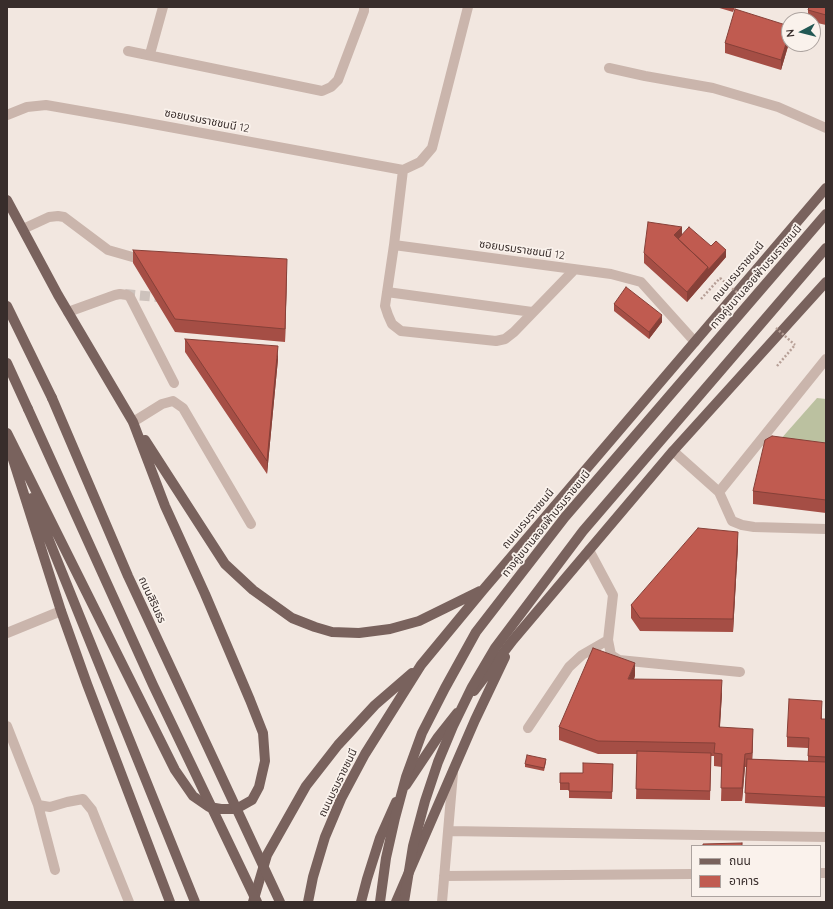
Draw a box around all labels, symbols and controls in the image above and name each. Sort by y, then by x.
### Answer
north arrow [781,12,821,52]
text: N [783,28,798,38]
street label: ซอยบรมราชชนนี 12 [163,106,251,136]
street label: ทางคู่ขนานลอยฟ้าบรมราชชนนี [707,222,805,332]
street label: ซอยบรมราชชนนี 12 [478,237,566,263]
street label: ถนนบรมราชชนนี [709,239,767,305]
street label: ทางคู่ขนานลอยฟ้าบรมราชชนนี [499,468,593,580]
street label: ถนนบรมราชชนนี [499,486,557,552]
street label: ถนนสิรินธร [135,575,169,625]
street label: ถนนบรมราชชนนี [316,747,360,819]
legend [691,845,821,897]
text: ถนน [729,853,751,868]
text: อาคาร [729,873,759,888]

